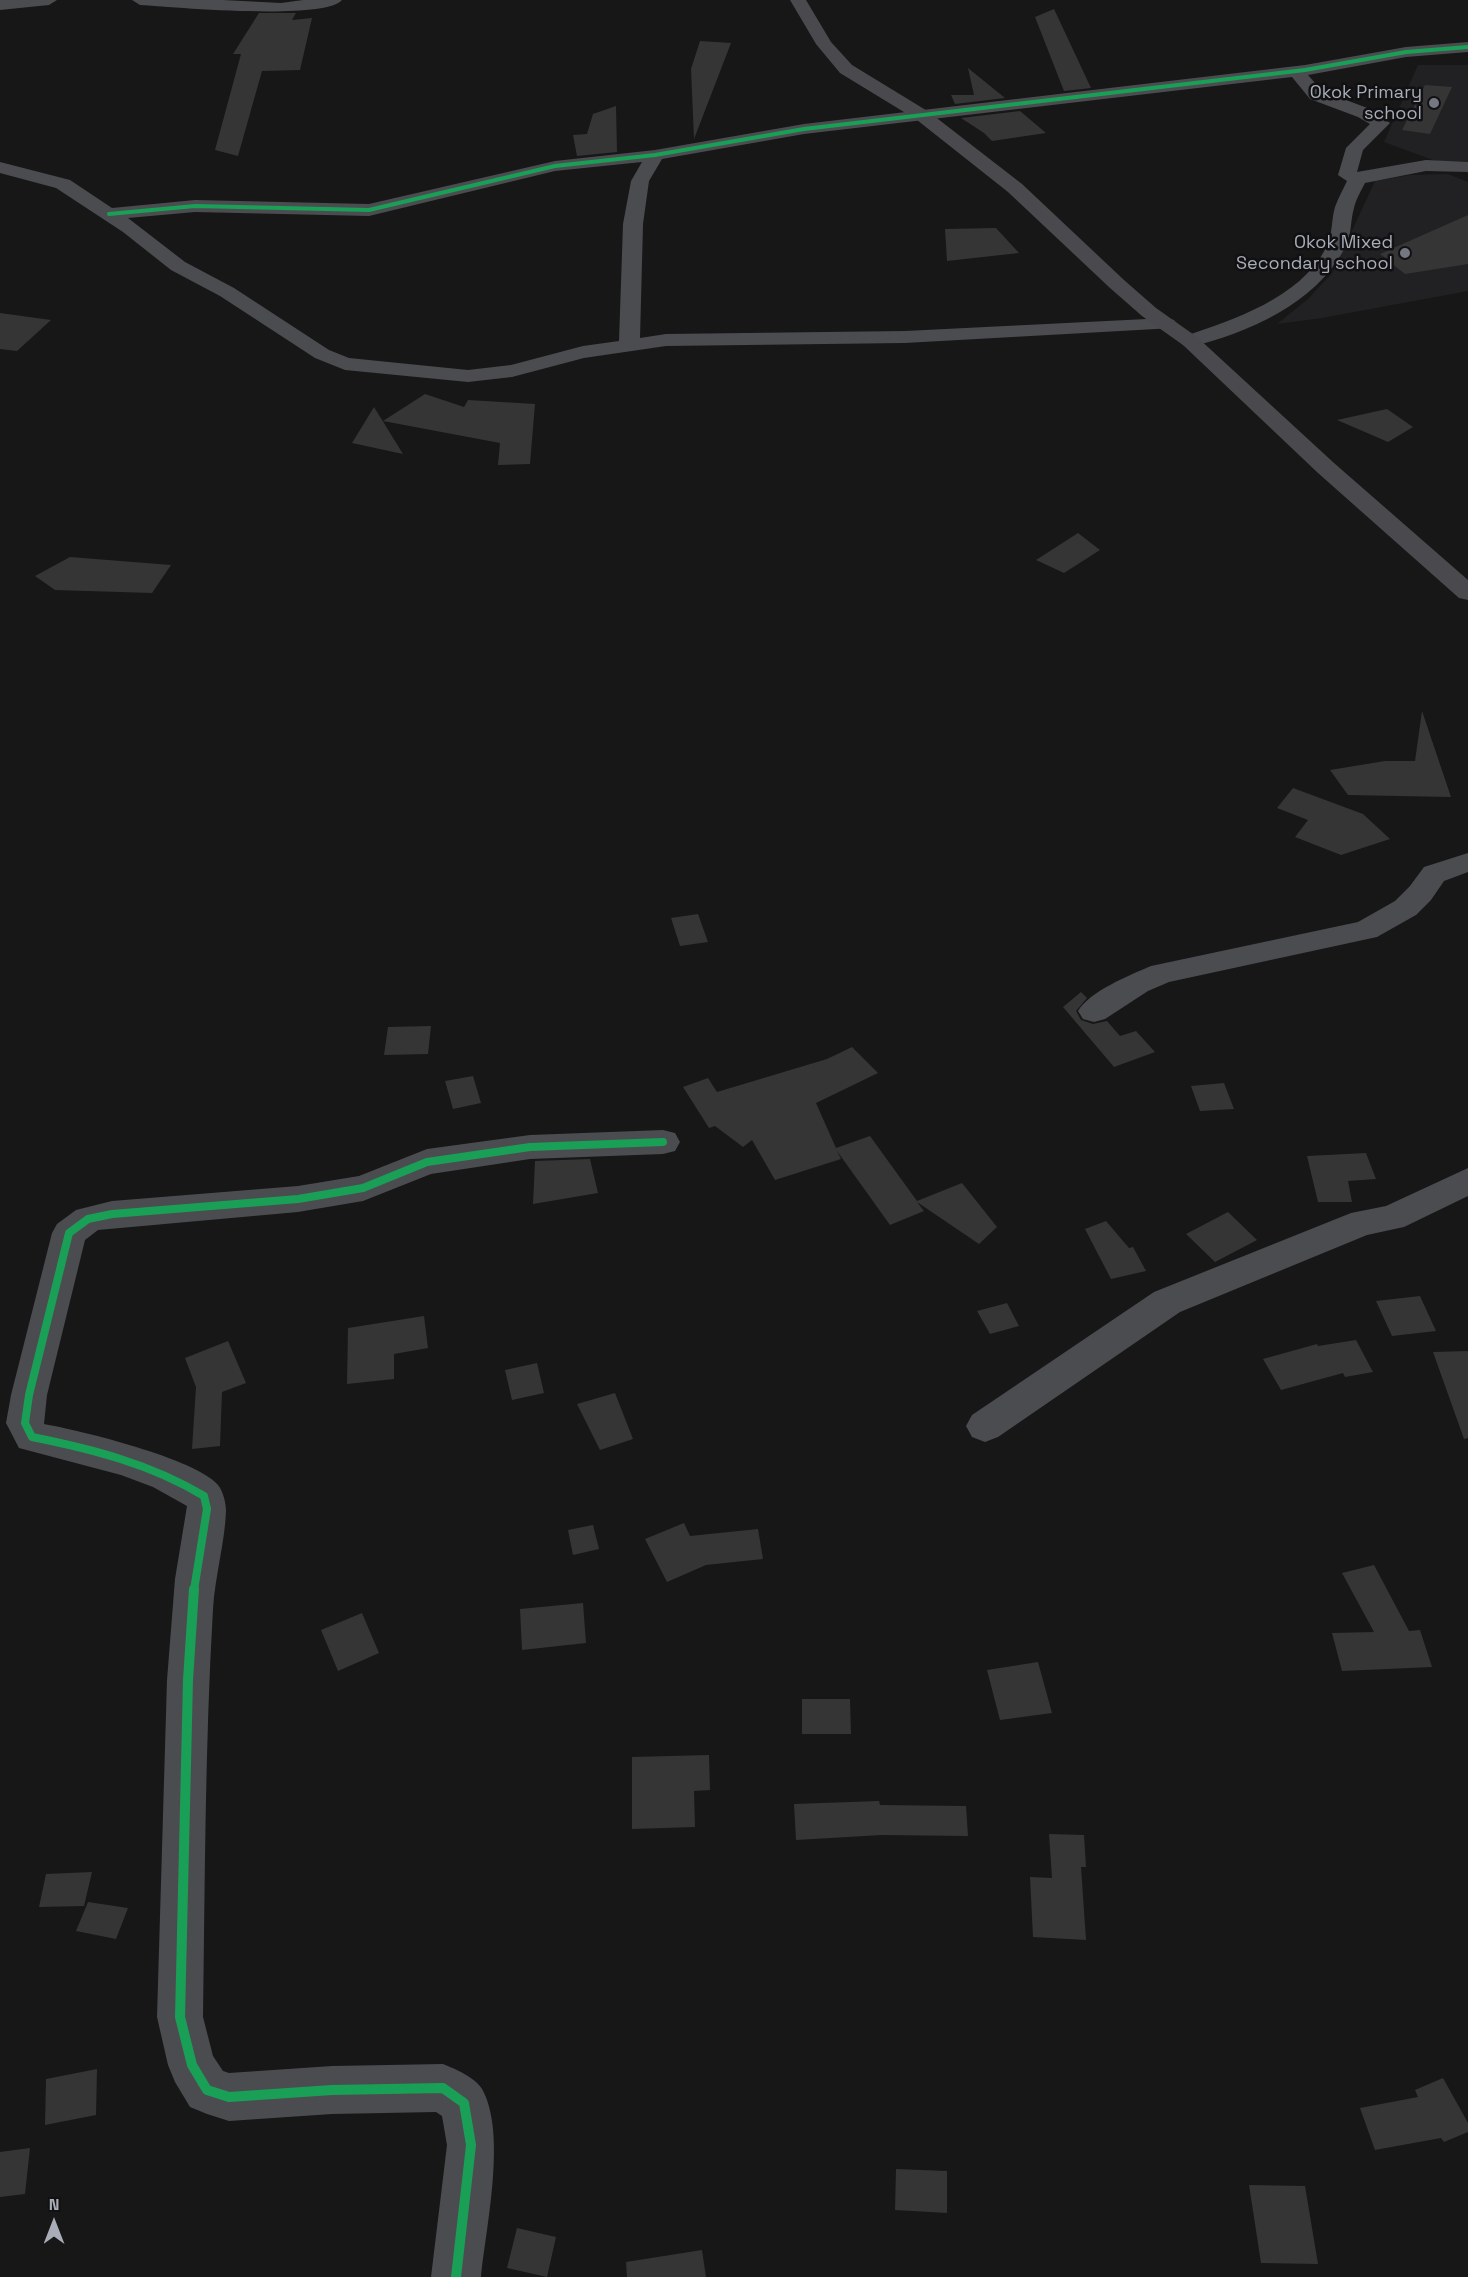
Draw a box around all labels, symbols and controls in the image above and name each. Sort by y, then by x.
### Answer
place label: Okok Primary school [1310,82,1422,124]
marker: Okok Primary school [1427,96,1441,110]
place label: Okok Mixed Secondary school [1236,232,1393,274]
marker: Okok Mixed Secondary school [1398,246,1412,260]
north arrow [24,2193,84,2253]
text: N [49,2194,59,2215]

